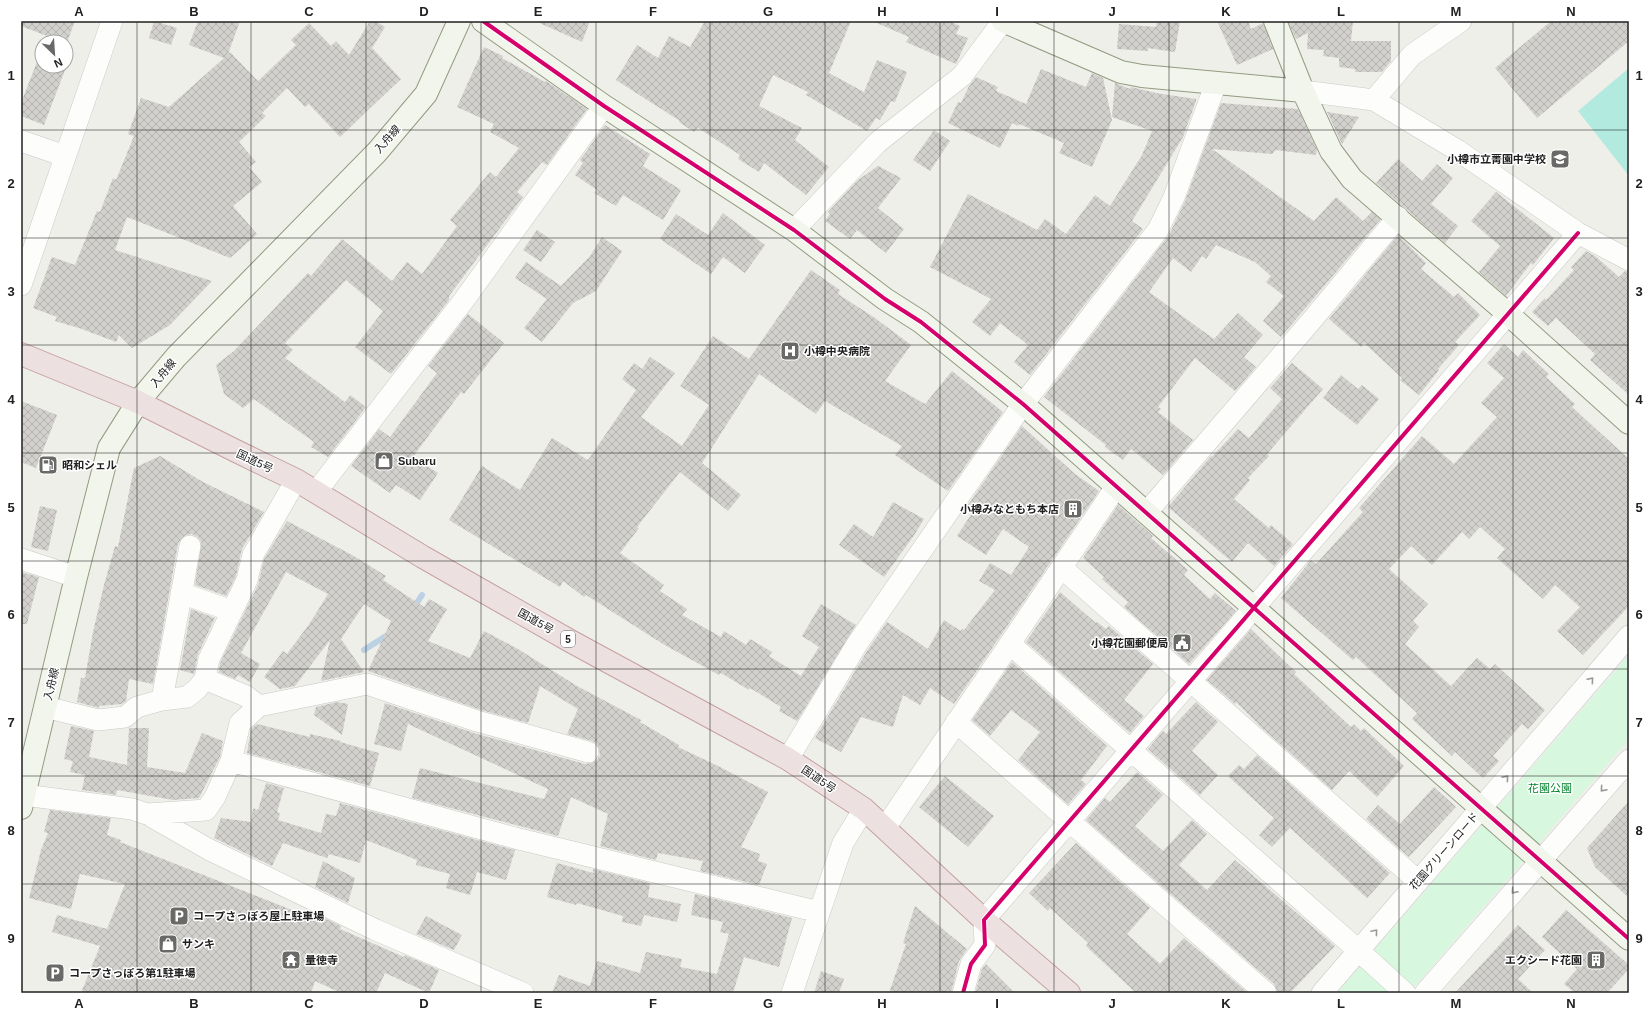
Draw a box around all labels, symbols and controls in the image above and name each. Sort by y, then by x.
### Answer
text: A [74,4,84,19]
text: B [189,4,199,19]
text: C [304,4,314,19]
text: D [419,4,429,19]
text: E [534,4,543,19]
text: F [649,4,657,19]
text: G [763,4,773,19]
text: H [877,4,887,19]
text: I [995,4,999,19]
text: J [1108,4,1116,19]
text: K [1221,4,1231,19]
text: L [1337,4,1345,19]
text: M [1451,4,1461,19]
text: N [1566,4,1576,19]
north arrow [34,34,74,74]
text: N [52,56,64,70]
text: 1 [7,68,15,83]
text: 1 [1635,68,1643,83]
street label: 入舟線 [372,123,402,155]
school or university icon: 小樽市立菁園中学校 [1549,148,1571,170]
place label: 小樽市立菁園中学校 [1447,153,1546,165]
text: 2 [7,176,15,191]
text: 2 [1635,176,1643,191]
text: 3 [7,284,15,299]
text: 3 [1635,284,1643,299]
hospital icon: 小樽中央病院 [779,340,801,362]
place label: 小樽中央病院 [804,345,870,357]
street label: 入舟線 [148,357,178,389]
text: 4 [7,392,15,407]
text: 4 [1635,392,1643,407]
street label: 国道5号 [235,447,275,475]
shop icon: Subaru [373,450,395,472]
fuel station icon: 昭和シェル [37,454,59,476]
place label: Subaru [398,455,436,467]
place label: 昭和シェル [62,459,117,471]
building icon: 小樽みなともち本店 [1062,498,1084,520]
text: 5 [7,500,15,515]
text: 5 [1635,500,1643,515]
place label: 小樽みなともち本店 [960,503,1059,515]
street label: 国道5号 [516,606,556,636]
text: 6 [7,607,15,622]
text: 6 [1635,607,1643,622]
road number: 5 [561,631,575,647]
public building icon: 小樽花園郵便局 [1171,632,1193,654]
place label: 小樽花園郵便局 [1091,637,1168,649]
street label: 入舟線 [41,667,61,701]
one-way arrow [1587,677,1594,685]
text: 7 [7,715,15,730]
text: 7 [1635,715,1643,730]
street label: 国道5号 [799,763,839,795]
one-way arrow [1502,776,1509,783]
park label: 花園公園 [1528,782,1572,794]
one-way arrow [1601,785,1608,792]
street label: 花園グリーンロード [1407,810,1481,892]
text: 8 [7,823,15,838]
text: 8 [1635,823,1643,838]
one-way arrow [1512,886,1519,893]
parking icon: コープさっぽろ屋上駐車場 [168,905,190,927]
place label: コープさっぽろ屋上駐車場 [193,910,324,922]
one-way arrow [1370,929,1377,936]
text: 9 [7,931,15,946]
text: 9 [1635,931,1643,946]
shop icon: サンキ [157,933,179,955]
place label: サンキ [182,938,215,950]
temple icon: 量徳寺 [280,949,302,971]
building icon: エクシード花園 [1585,949,1607,971]
place label: 量徳寺 [305,954,338,966]
place label: エクシード花園 [1505,954,1582,966]
parking icon: コープさっぽろ第1駐車場 [44,962,66,984]
place label: コープさっぽろ第1駐車場 [69,967,195,979]
text: A [74,996,84,1011]
text: B [189,996,199,1011]
text: C [304,996,314,1011]
text: D [419,996,429,1011]
text: E [534,996,543,1011]
text: F [649,996,657,1011]
text: G [763,996,773,1011]
text: H [877,996,887,1011]
text: I [995,996,999,1011]
text: J [1108,996,1116,1011]
text: K [1221,996,1231,1011]
text: L [1337,996,1345,1011]
text: M [1451,996,1461,1011]
text: N [1566,996,1576,1011]

